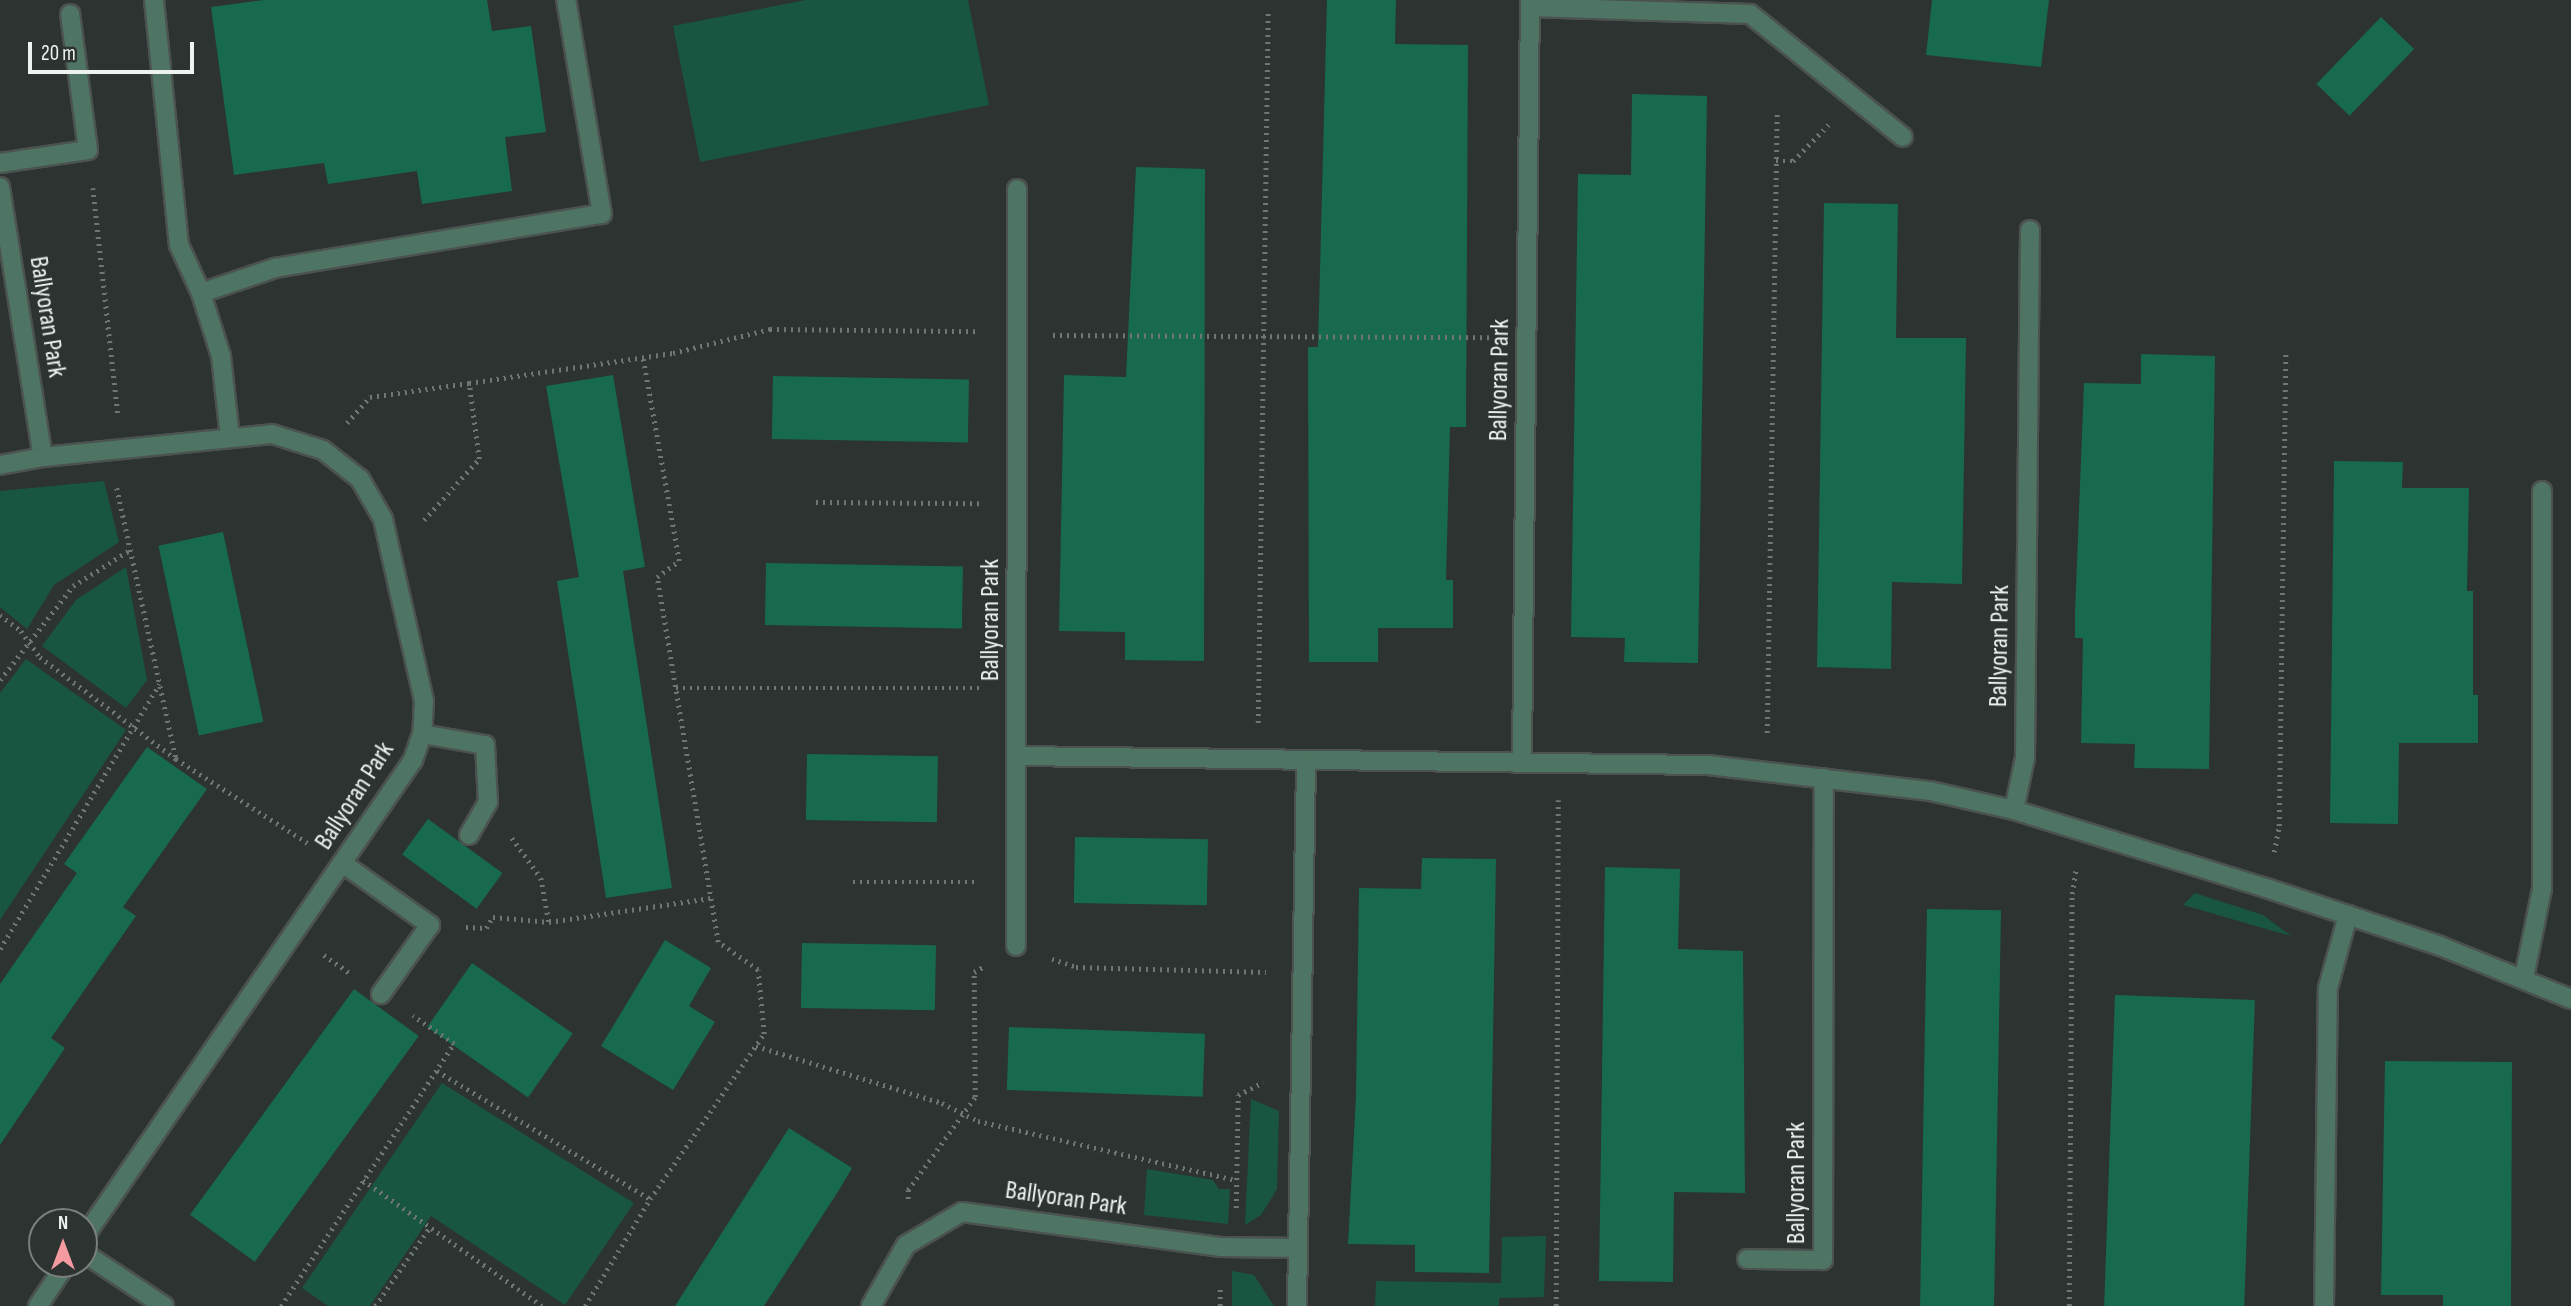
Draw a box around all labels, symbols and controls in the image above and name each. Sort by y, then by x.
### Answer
scale bar [32,28,198,72]
text: 20 m [41,41,76,66]
street label: Ballyoran Park [22,254,72,380]
street label: Ballyoran Park [1483,319,1517,441]
street label: Ballyoran Park [975,559,1007,681]
street label: Ballyoran Park [1983,585,2017,707]
street label: Ballyoran Park [309,736,401,856]
street label: Ballyoran Park [1781,1122,1813,1244]
street label: Ballyoran Park [1003,1175,1129,1223]
north arrow [28,1208,98,1278]
text: N [58,1212,68,1235]

